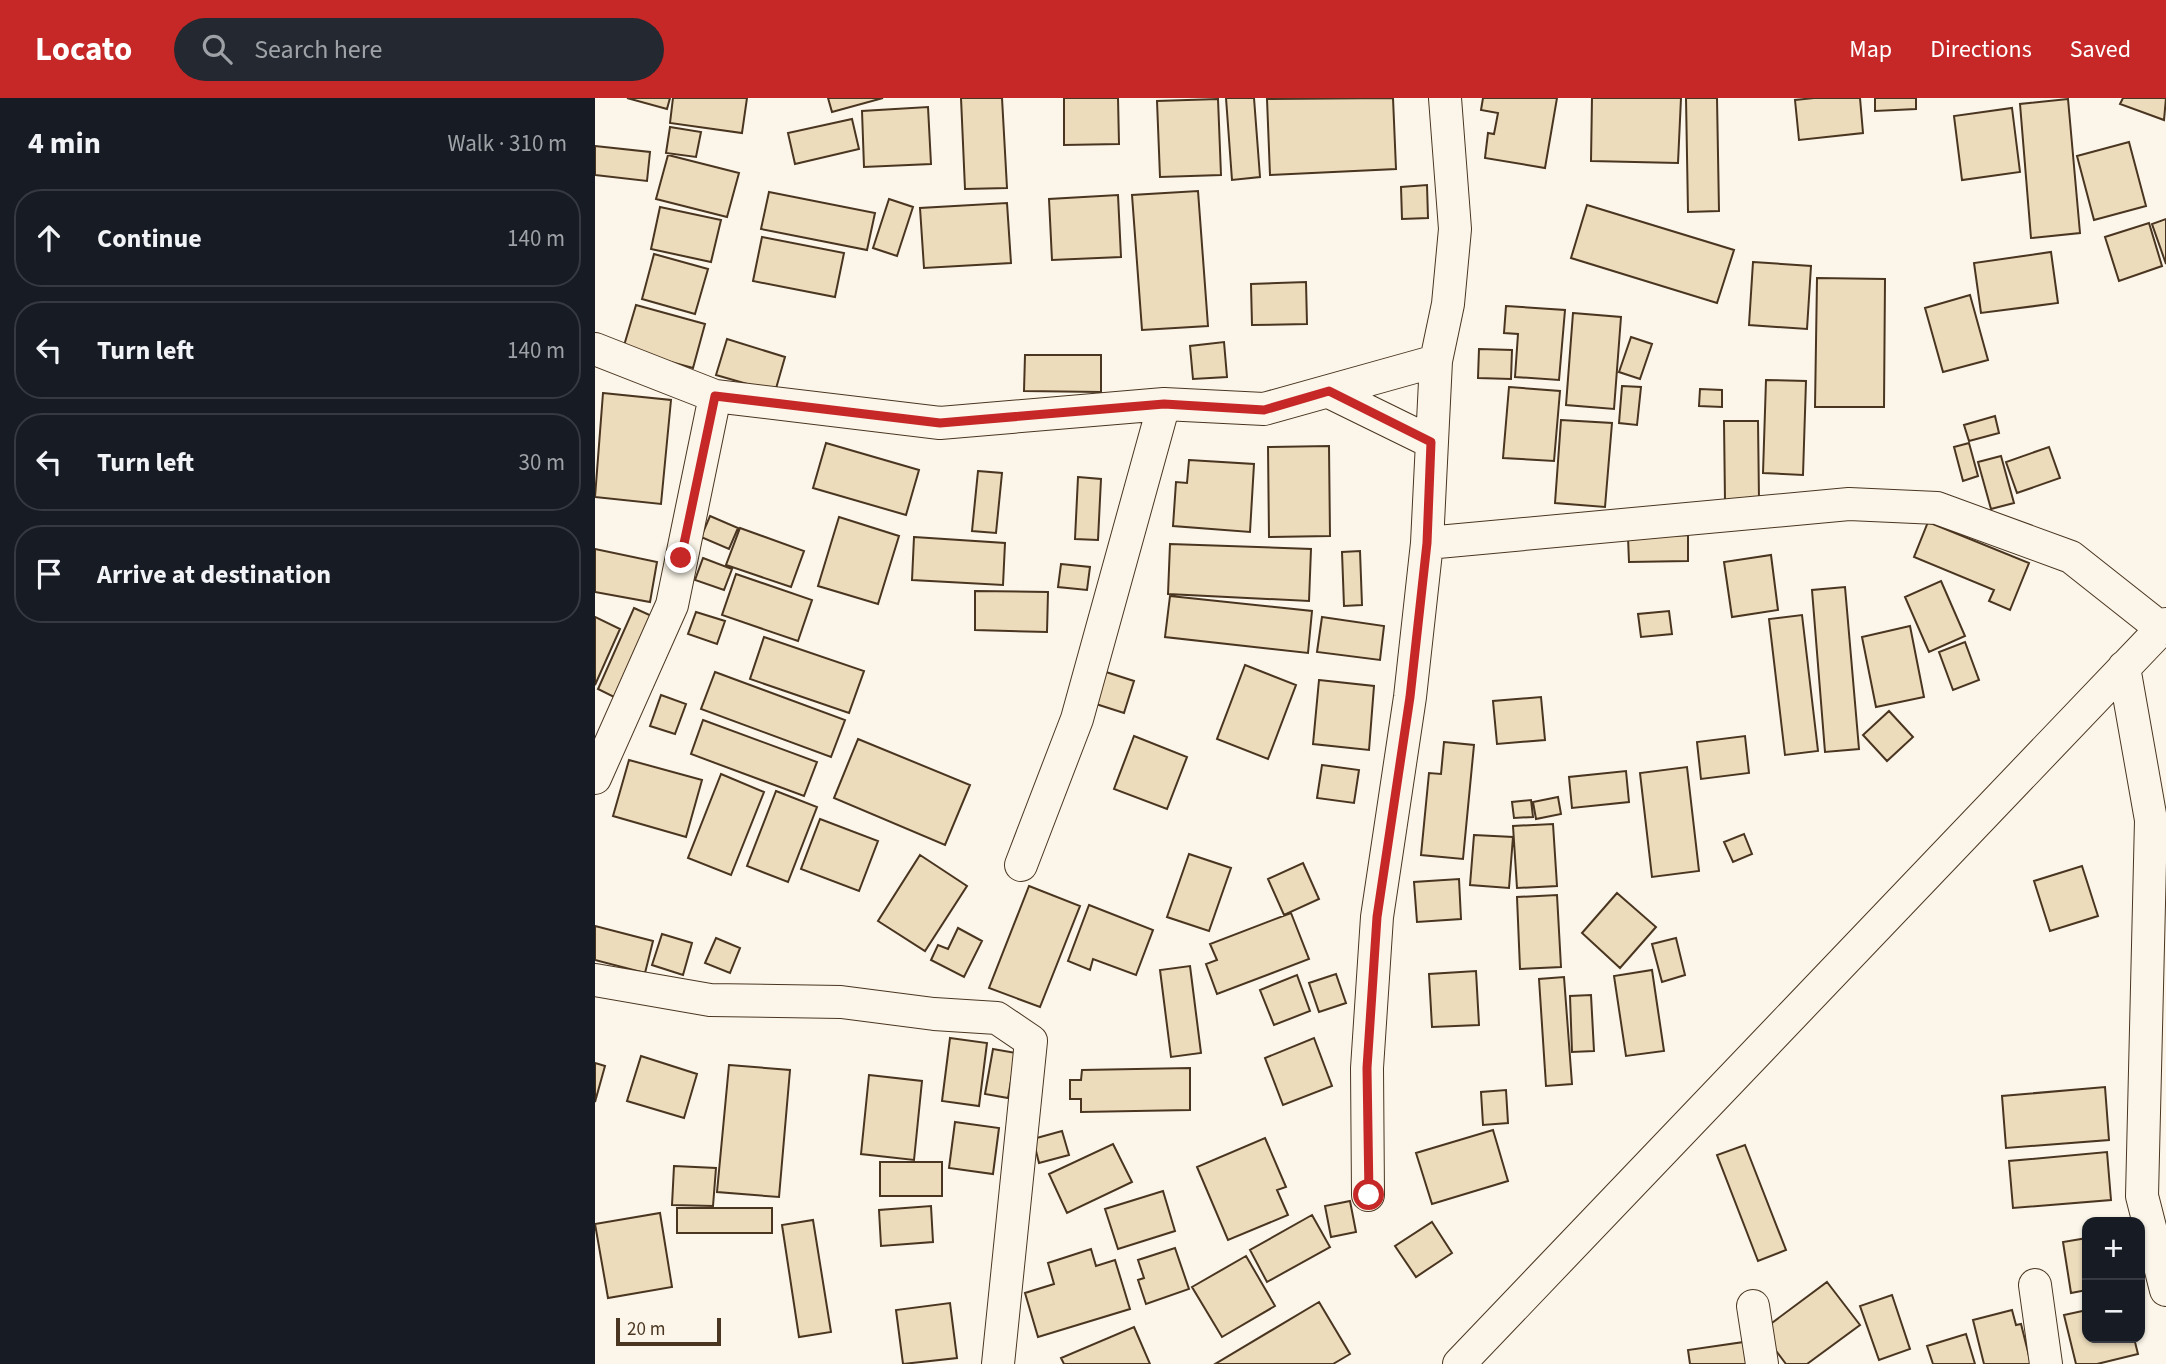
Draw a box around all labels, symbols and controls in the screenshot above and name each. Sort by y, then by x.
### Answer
search box [174,18,664,81]
text: Locato [35,26,132,73]
icon: search [198,30,236,68]
text: Search here [254,31,382,68]
text: Map [1849,32,1892,67]
text: Directions [1930,32,2032,67]
text: Saved [2070,32,2131,67]
text: 4 min [28,122,101,165]
text: Walk · 310 m [448,127,567,160]
icon: ahead [30,219,68,257]
text: Continue [97,220,202,257]
text: 140 m [507,222,565,255]
icon: left [30,331,68,369]
text: Turn left [97,332,194,369]
text: 140 m [507,334,565,367]
icon: left [30,443,68,481]
text: Turn left [97,444,194,481]
text: 30 m [518,446,565,479]
route end [665,542,696,573]
icon: arrive [30,555,68,593]
text: Arrive at destination [97,556,331,593]
route start [1353,1179,1384,1210]
map controls [2082,1217,2145,1343]
button: + [2082,1217,2145,1280]
button: − [2082,1280,2145,1343]
scale bar [616,1315,721,1347]
text: 20 m [627,1316,665,1343]

